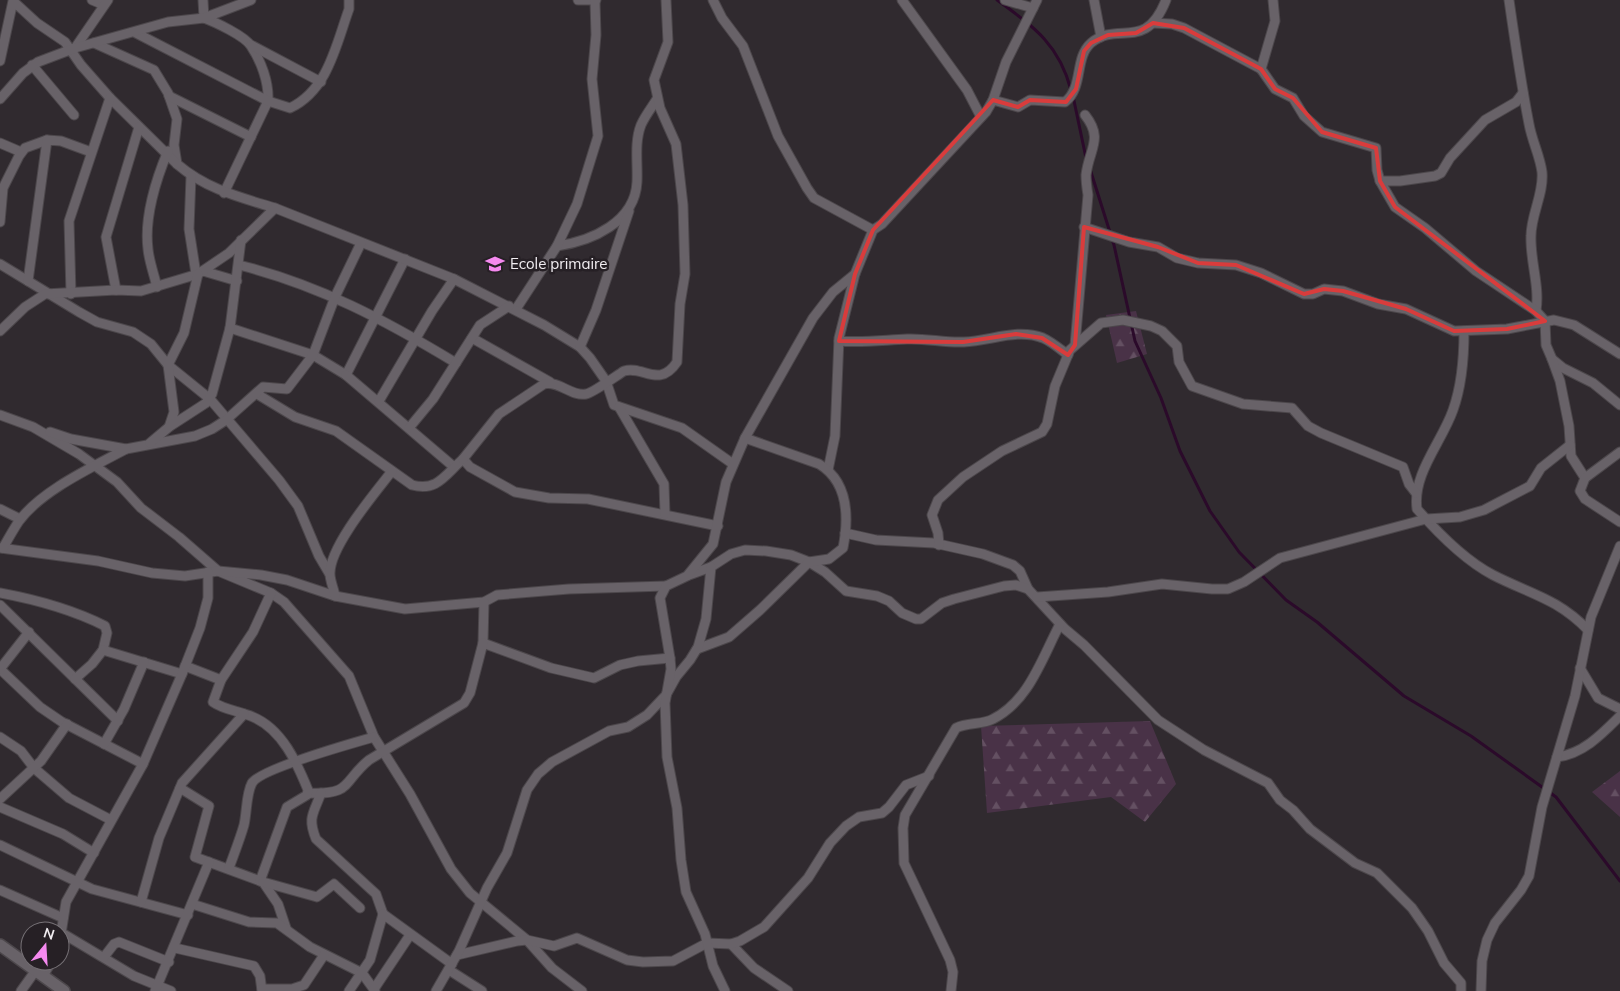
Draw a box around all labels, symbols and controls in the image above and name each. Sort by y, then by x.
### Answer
school or university icon: Ecole primaire [484,253,506,275]
place label: Ecole primaire [510,254,608,273]
north arrow [20,921,70,971]
text: N [41,923,57,944]

